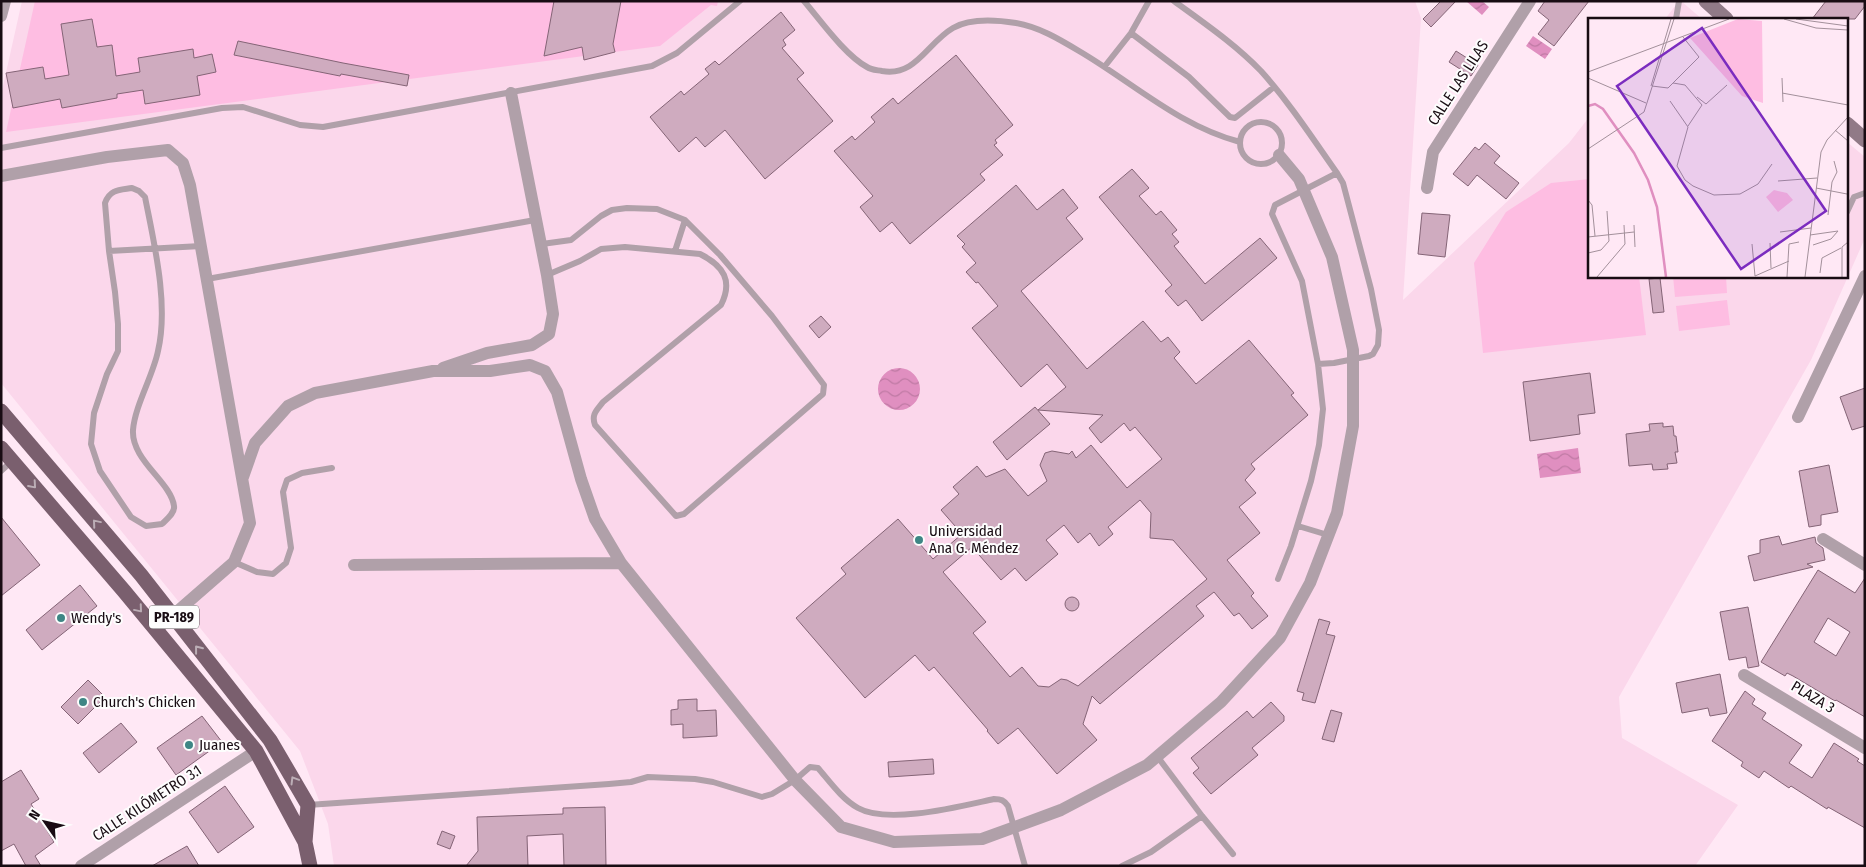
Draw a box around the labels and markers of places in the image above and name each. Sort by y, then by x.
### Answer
place label: Universidad Ana G. Méndez [929,522,1018,557]
marker: Universidad Ana G. Méndez [913,534,925,546]
place label: Wendy's [71,609,121,627]
marker: Wendy's [55,612,67,624]
place label: Church's Chicken [93,693,196,711]
marker: Church's Chicken [77,696,89,708]
place label: Juanes [199,736,240,754]
marker: Juanes [183,739,195,751]

